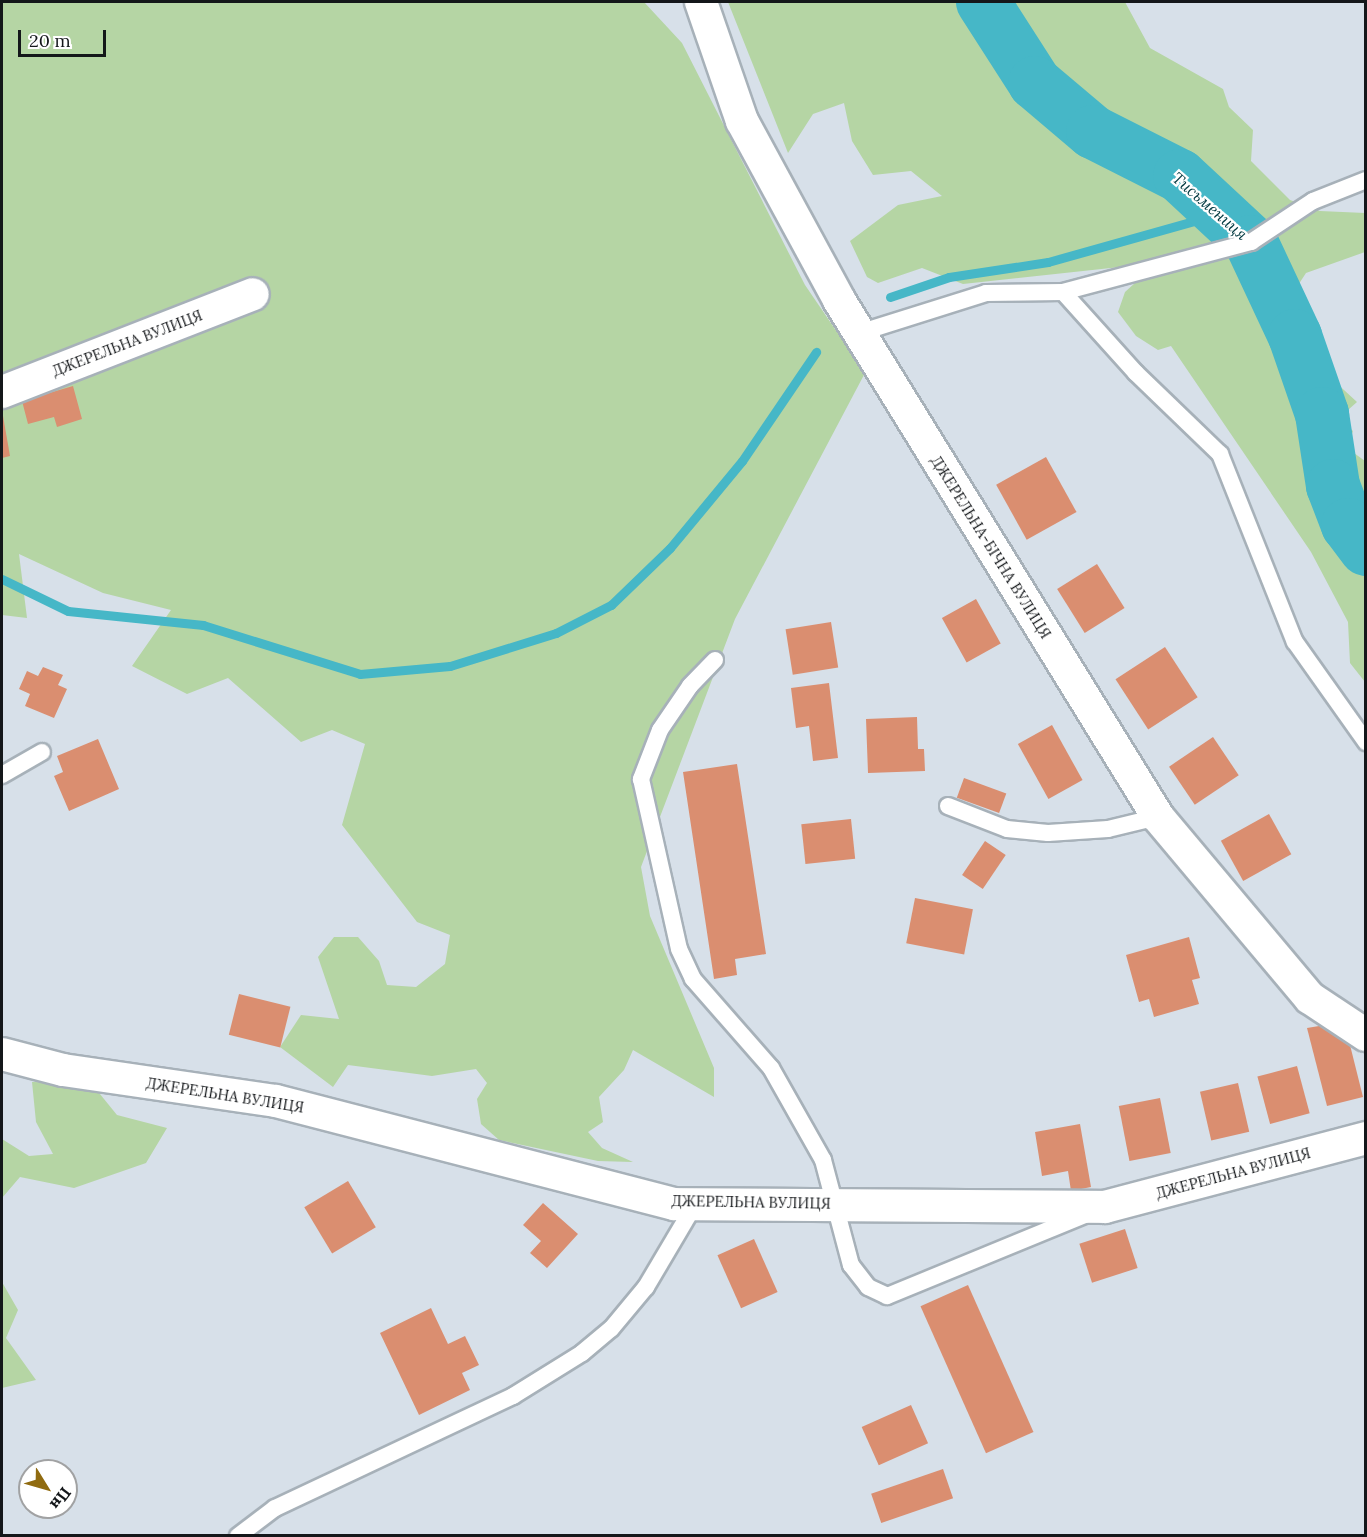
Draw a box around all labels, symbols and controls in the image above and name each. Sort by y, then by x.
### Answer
scale bar [21,18,110,56]
text: 20 m [29,29,71,52]
water label: Тисьмениця [1169,168,1251,244]
street label: ДЖЕРЕЛЬНА ВУЛИЦЯ [49,306,205,380]
street label: ДЖЕРЕЛЬНА-БІЧНА ВУЛИЦЯ [927,452,1055,642]
street label: ДЖЕРЕЛЬНА ВУЛИЦЯ [145,1074,305,1116]
street label: ДЖЕРЕЛЬНА ВУЛИЦЯ [1154,1144,1312,1202]
street label: ДЖЕРЕЛЬНА ВУЛИЦЯ [671,1192,831,1212]
north arrow [18,1459,78,1519]
text: Пн [46,1483,76,1514]

